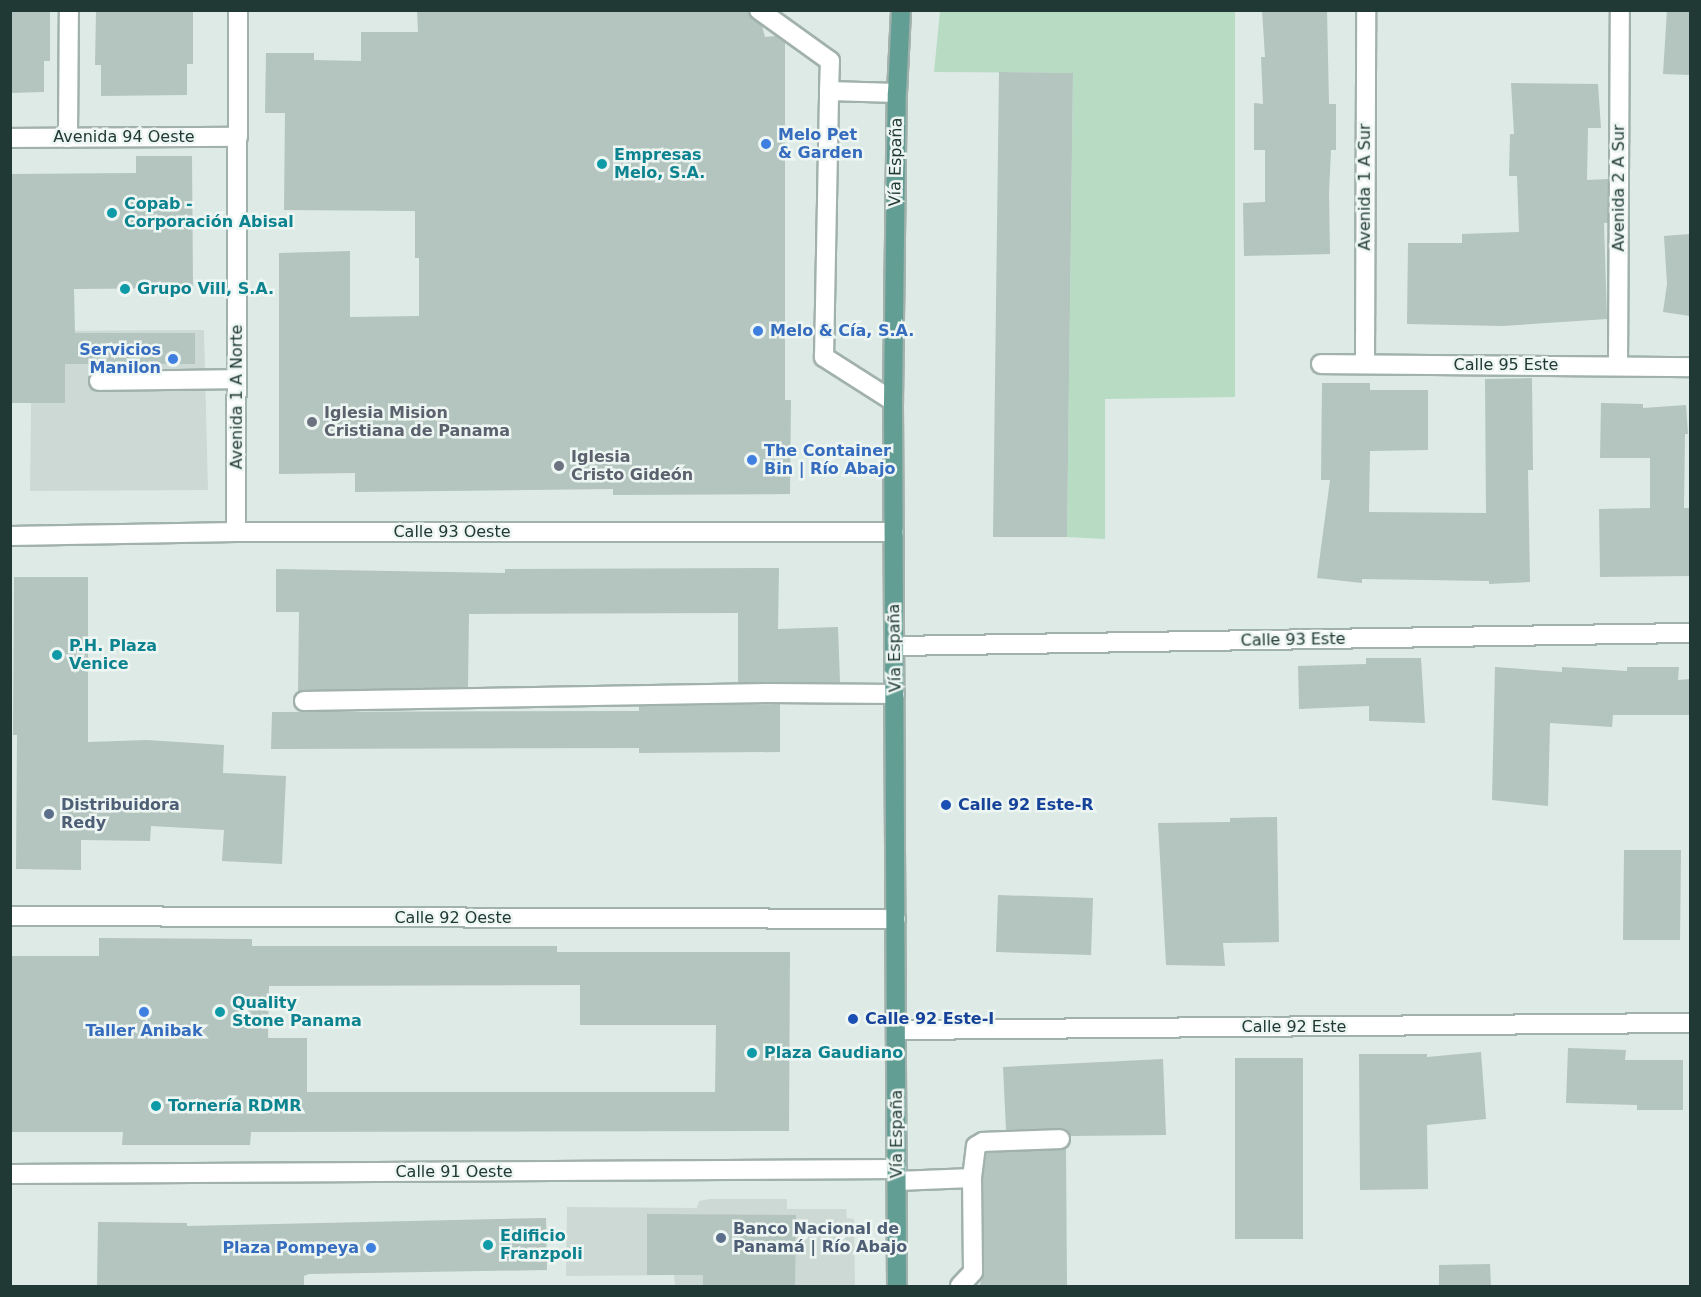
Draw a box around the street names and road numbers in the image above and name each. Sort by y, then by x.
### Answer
street label: Vía España [886,118,906,206]
street label: Avenida 1 A Sur [1355,123,1375,251]
street label: Avenida 2 A Sur [1609,124,1629,252]
street label: Avenida 94 Oeste [53,127,195,147]
street label: Avenida 1 A Norte [227,325,247,469]
street label: Calle 95 Este [1454,355,1558,375]
street label: Calle 93 Oeste [393,522,511,542]
street label: Vía España [885,604,905,692]
street label: Calle 93 Este [1240,629,1346,651]
street label: Calle 92 Oeste [394,908,512,928]
street label: Calle 92 Este [1242,1017,1346,1037]
street label: Vía España [887,1090,907,1178]
street label: Calle 91 Oeste [395,1162,513,1182]

